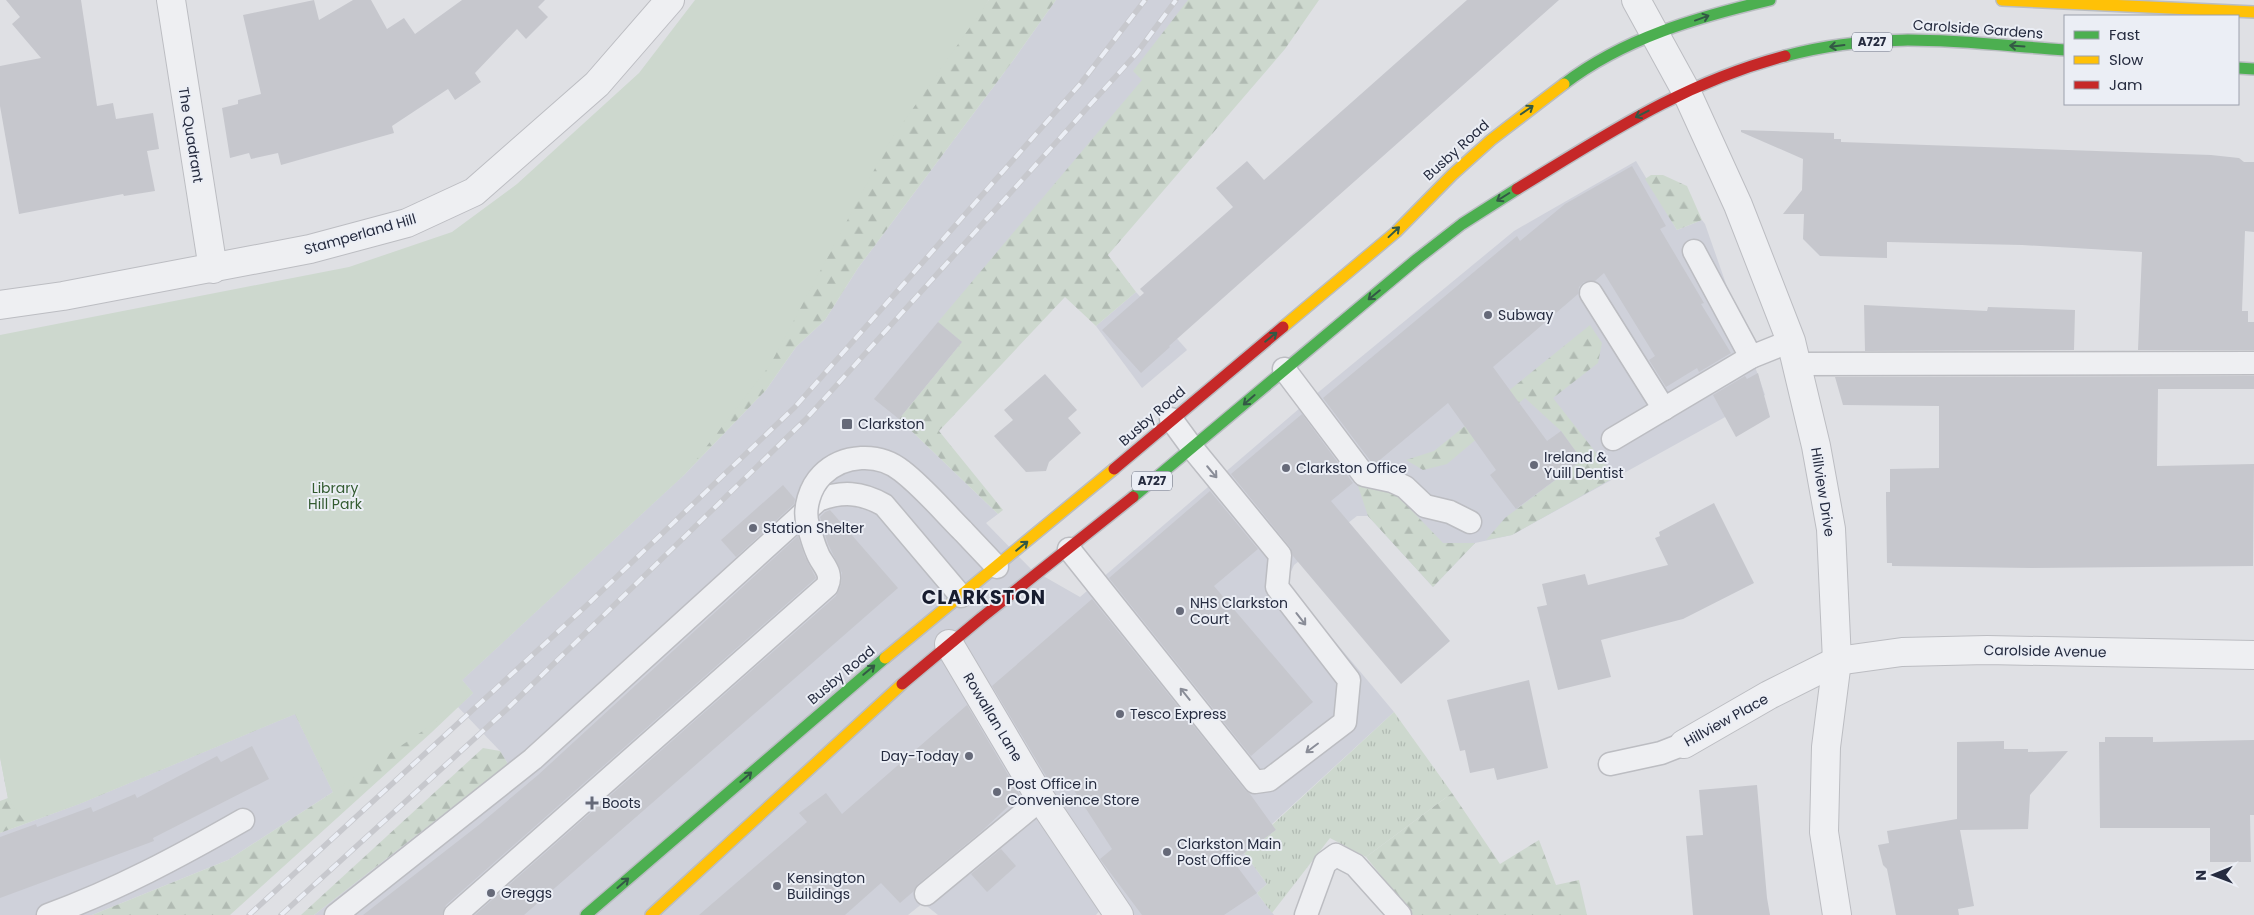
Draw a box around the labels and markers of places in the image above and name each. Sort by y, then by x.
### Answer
place label: Subway [1498,305,1554,325]
marker: Subway [1482,309,1494,321]
place label: Clarkston [858,414,924,434]
marker: Clarkston [840,417,854,431]
place label: Ireland & Yuill Dentist [1544,447,1624,483]
place label: Clarkston Office [1296,458,1407,478]
marker: Ireland & Yuill Dentist [1528,459,1540,471]
marker: Clarkston Office [1280,462,1292,474]
place label: Station Shelter [763,518,864,538]
marker: Station Shelter [747,522,759,534]
place label: NHS Clarkston Court [1190,593,1288,629]
marker: NHS Clarkston Court [1174,605,1186,617]
place label: Tesco Express [1130,704,1227,724]
marker: Tesco Express [1114,708,1126,720]
place label: Day-Today [881,746,959,766]
marker: Day-Today [963,750,975,762]
place label: Post Office in Convenience Store [1007,774,1140,810]
marker: Post Office in Convenience Store [991,786,1003,798]
place label: Boots [602,793,641,813]
marker: Boots [586,797,598,809]
place label: Clarkston Main Post Office [1177,834,1281,870]
marker: Clarkston Main Post Office [1161,846,1173,858]
place label: Kensington Buildings [787,868,865,904]
marker: Kensington Buildings [771,880,783,892]
place label: Greggs [501,883,552,903]
marker: Greggs [485,887,497,899]

